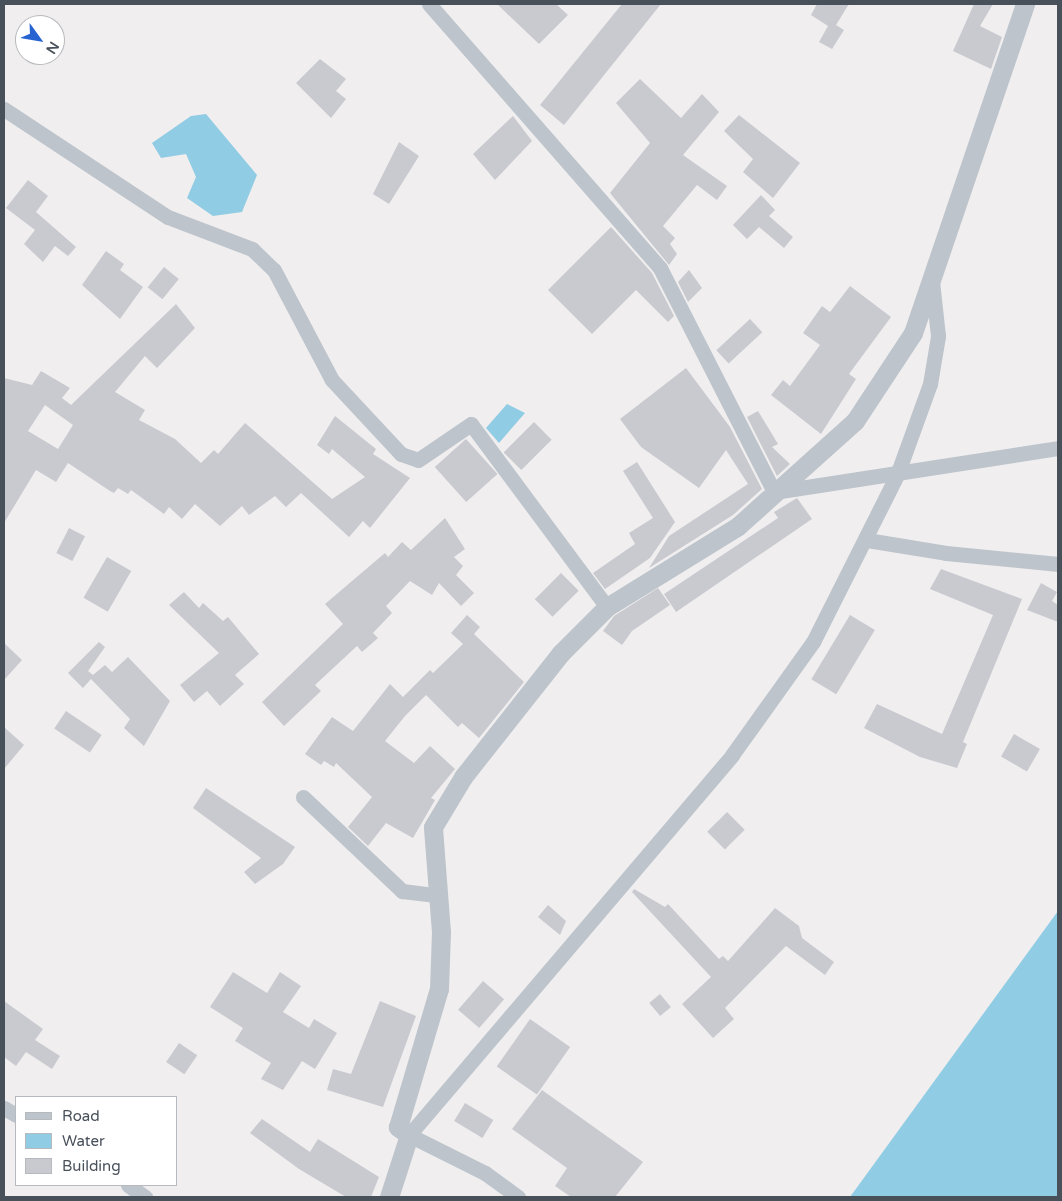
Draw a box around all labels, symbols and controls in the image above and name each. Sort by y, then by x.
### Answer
north arrow [15,15,65,65]
text: N [42,38,62,57]
legend [15,1096,178,1186]
text: Road [62,1107,100,1125]
text: Water [62,1132,105,1150]
text: Building [62,1157,121,1175]

